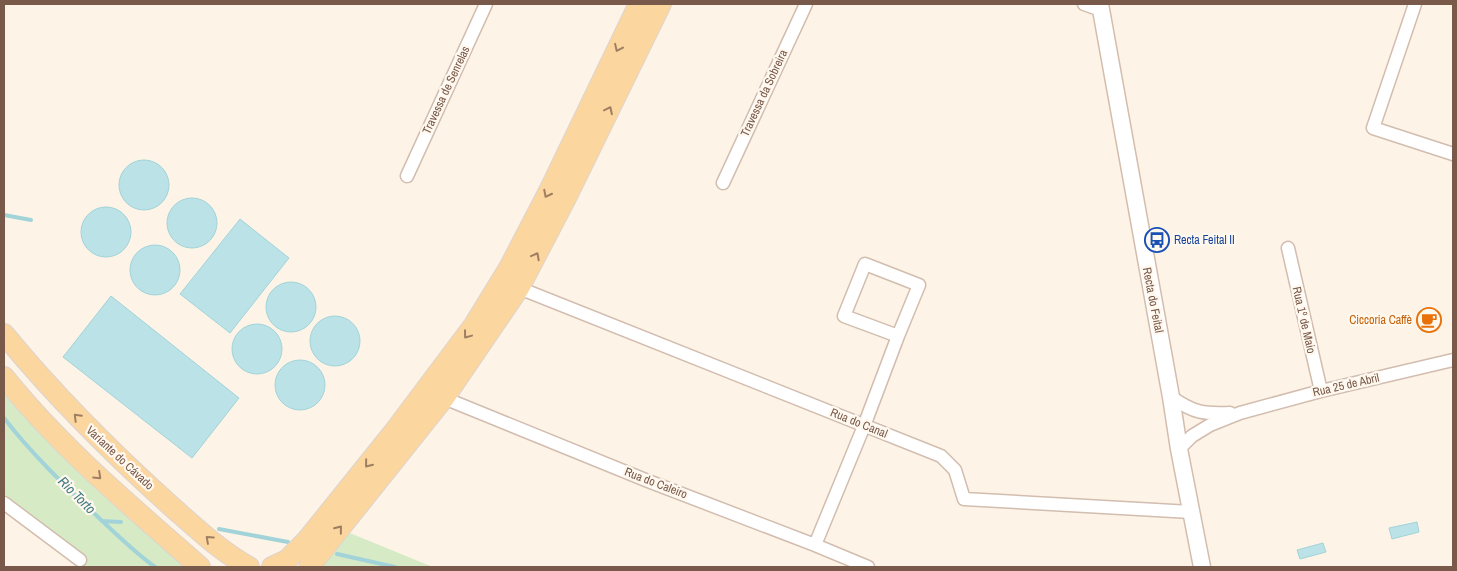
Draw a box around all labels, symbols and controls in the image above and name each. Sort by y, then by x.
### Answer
street label: Travessa de Senrelas [419,43,473,137]
one-way arrow [614,43,625,52]
street label: Travessa da Sobreira [737,46,791,139]
one-way arrow [603,107,613,116]
one-way arrow [543,189,553,198]
bus stop icon: Recta Feital II [1144,227,1170,253]
place label: Recta Feital II [1174,232,1235,248]
one-way arrow [530,252,540,261]
street label: Recta do Feital [1139,266,1167,334]
street label: Rua 1º de Maio [1289,285,1319,355]
cafe icon: Ciccoria Caffè [1416,307,1442,333]
place label: Ciccoria Caffè [1349,312,1412,328]
one-way arrow [464,329,472,338]
street label: Rua 25 de Abril [1311,370,1381,400]
street label: Rua do Canal [828,404,890,442]
one-way arrow [74,414,83,423]
street label: Variante do Cávado [83,423,157,493]
one-way arrow [365,458,373,467]
street label: Rua do Caleiro [622,464,690,502]
one-way arrow [92,470,101,479]
water label: Rio Torto [54,472,100,518]
one-way arrow [334,526,342,535]
one-way arrow [206,536,215,545]

